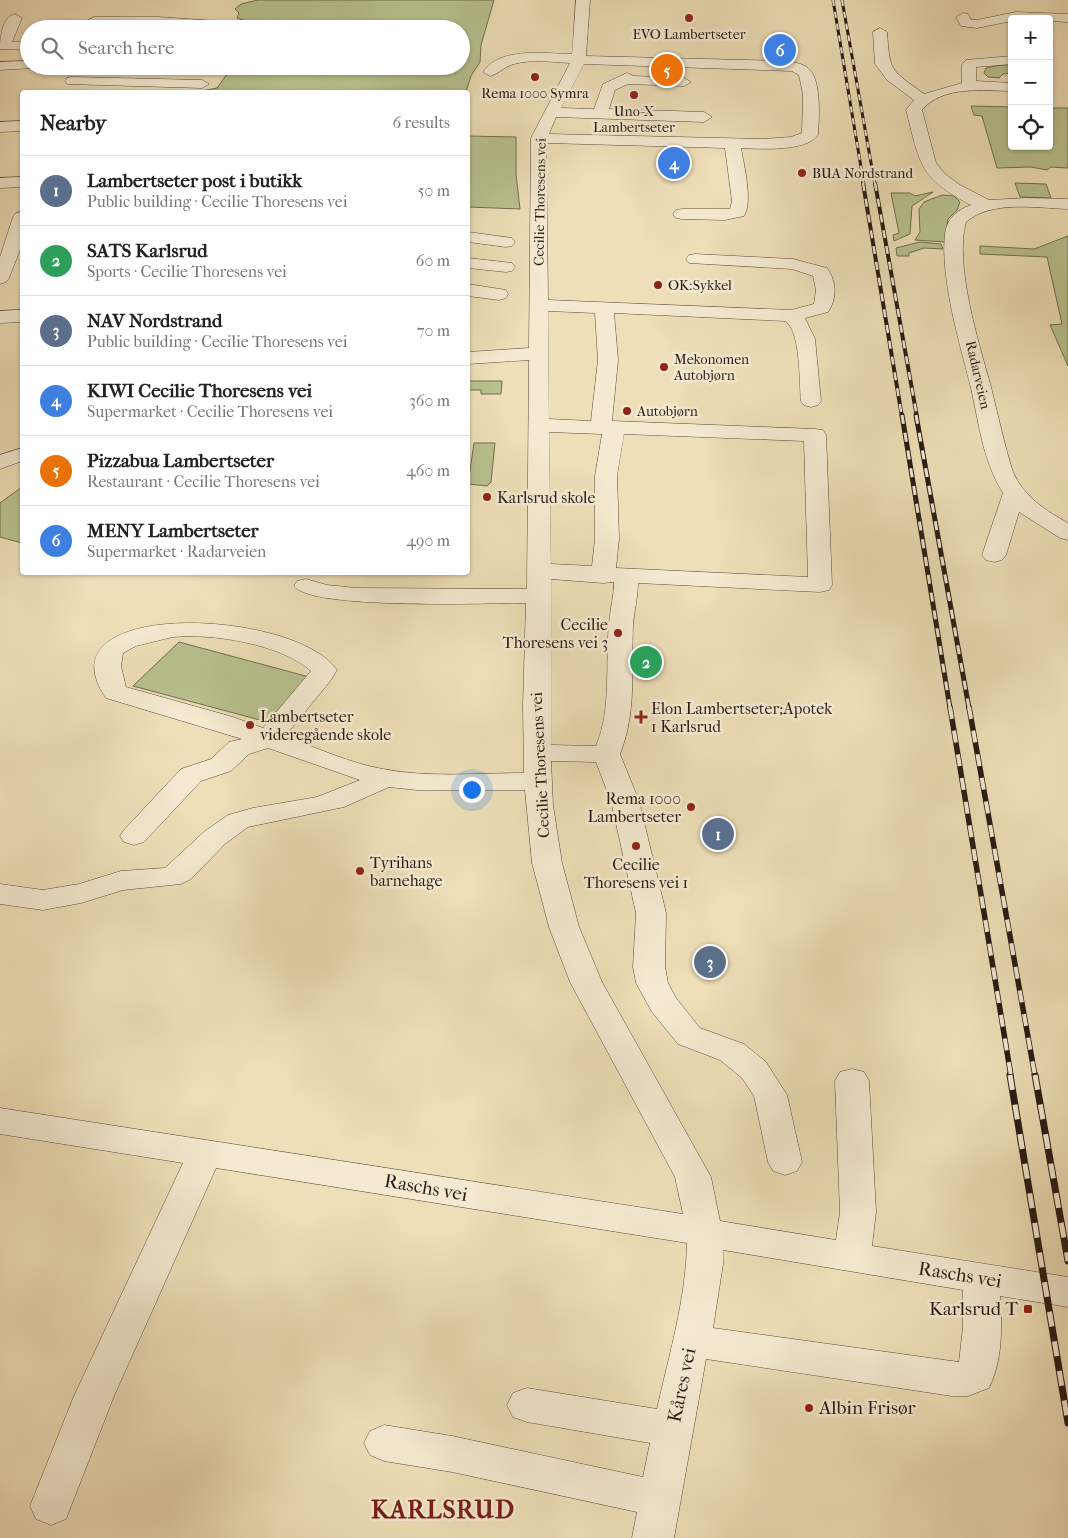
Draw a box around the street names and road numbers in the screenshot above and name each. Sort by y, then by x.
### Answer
street label: Cecilie Thoresens vei [530,138,550,266]
street label: Radarveien [962,339,994,411]
street label: Cecilie Thoresens vei [527,691,553,839]
street label: Raschs vei [383,1170,470,1206]
street label: Raschs vei [917,1258,1004,1293]
street label: Kåres vei [663,1345,701,1424]

